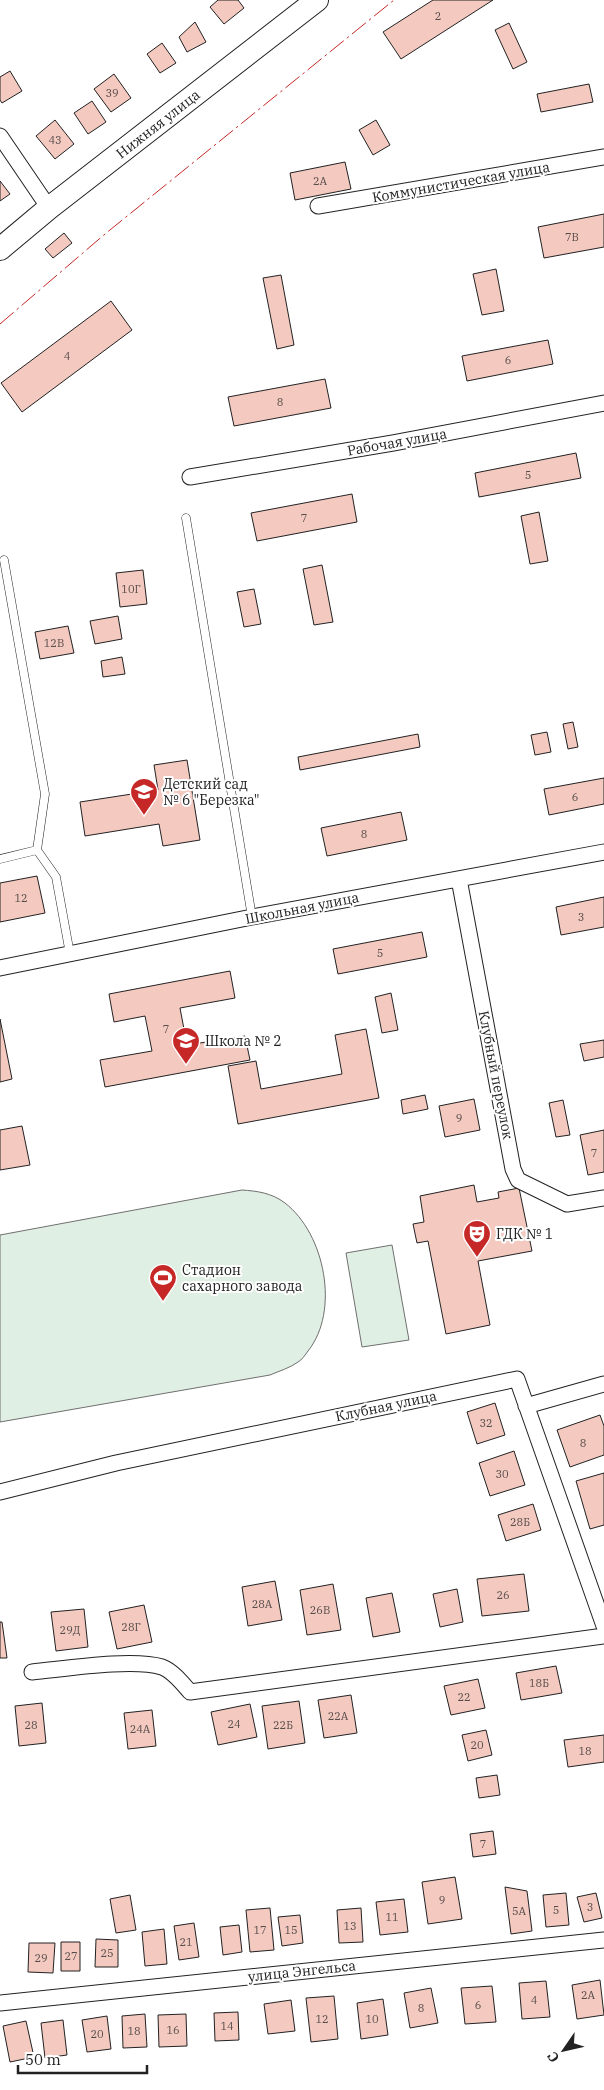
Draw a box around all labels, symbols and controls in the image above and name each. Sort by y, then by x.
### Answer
house number: 2 [435,9,441,23]
street label: Нижняя улица [112,85,204,162]
house number: 39 [105,86,119,100]
house number: 43 [48,133,62,147]
street label: Коммунистическая улица [371,157,552,206]
house number: 2А [313,174,328,188]
house number: 7В [565,230,579,244]
house number: 4 [64,349,71,363]
house number: 6 [505,353,511,367]
house number: 8 [277,395,283,409]
street label: Рабочая улица [346,424,449,460]
house number: 5 [525,468,531,482]
house number: 7 [301,511,307,525]
house number: 10Г [121,582,141,596]
house number: 12В [44,636,64,650]
place label: Детский сад № 6 "Березка" [163,775,260,809]
school or university icon: Детский сад № 6 "Березка" [129,777,159,816]
house number: 6 [572,790,578,804]
house number: 8 [361,827,367,841]
street label: Школьная улица [243,888,361,928]
house number: 12 [14,891,28,905]
house number: 3 [578,910,584,924]
house number: 5 [377,946,383,960]
street label: Клубный переулок [475,1009,517,1141]
house number: 7 [163,1022,169,1036]
school or university icon: Школа № 2 [171,1026,201,1065]
place label: Школа № 2 [205,1032,282,1050]
house number: 9 [456,1111,462,1125]
house number: 7 [591,1146,597,1160]
theatre icon: ГДК № 1 [462,1219,492,1258]
place label: ГДК № 1 [496,1225,553,1243]
place label: Стадион сахарного завода [182,1261,303,1295]
sports icon: Стадион сахарного завода [148,1263,178,1302]
street label: Клубная улица [334,1386,439,1426]
house number: 32 [479,1416,493,1430]
house number: 8 [580,1436,586,1450]
house number: 30 [495,1467,509,1481]
house number: 28Б [510,1515,530,1529]
house number: 26 [496,1588,510,1602]
house number: 28А [252,1597,273,1611]
house number: 26В [310,1603,330,1617]
house number: 28Г [121,1620,141,1634]
house number: 29Д [60,1623,81,1637]
house number: 18Б [529,1676,549,1690]
house number: 22 [457,1690,471,1704]
house number: 22А [328,1709,349,1723]
house number: 24 [227,1717,241,1731]
house number: 28 [24,1718,38,1732]
house number: 22Б [273,1718,293,1732]
house number: 24А [130,1722,151,1736]
house number: 20 [470,1738,484,1752]
house number: 18 [578,1744,592,1758]
house number: 7 [480,1837,486,1851]
house number: 9 [439,1893,445,1907]
house number: 3 [587,1900,593,1914]
house number: 5 [553,1903,559,1917]
house number: 5А [512,1904,527,1918]
house number: 11 [385,1910,399,1924]
house number: 13 [343,1919,357,1933]
house number: 17 [253,1923,267,1937]
house number: 15 [284,1923,298,1937]
house number: 21 [179,1935,193,1949]
house number: 25 [100,1946,114,1960]
house number: 27 [64,1949,78,1963]
house number: 29 [34,1951,48,1965]
street label: улица Энгельса [247,1956,357,1986]
house number: 2А [581,1988,596,2002]
house number: 4 [531,1993,538,2007]
house number: 6 [475,1998,481,2012]
house number: 8 [418,2001,424,2015]
house number: 12 [315,2012,329,2026]
house number: 10 [365,2012,379,2026]
house number: 14 [220,2019,234,2033]
house number: 16 [166,2023,180,2037]
house number: 18 [127,2024,141,2038]
north arrow [539,2025,589,2075]
house number: 20 [90,2027,104,2041]
scale bar [18,2042,146,2074]
text: С [543,2048,563,2066]
text: 50 m [25,2050,61,2069]

